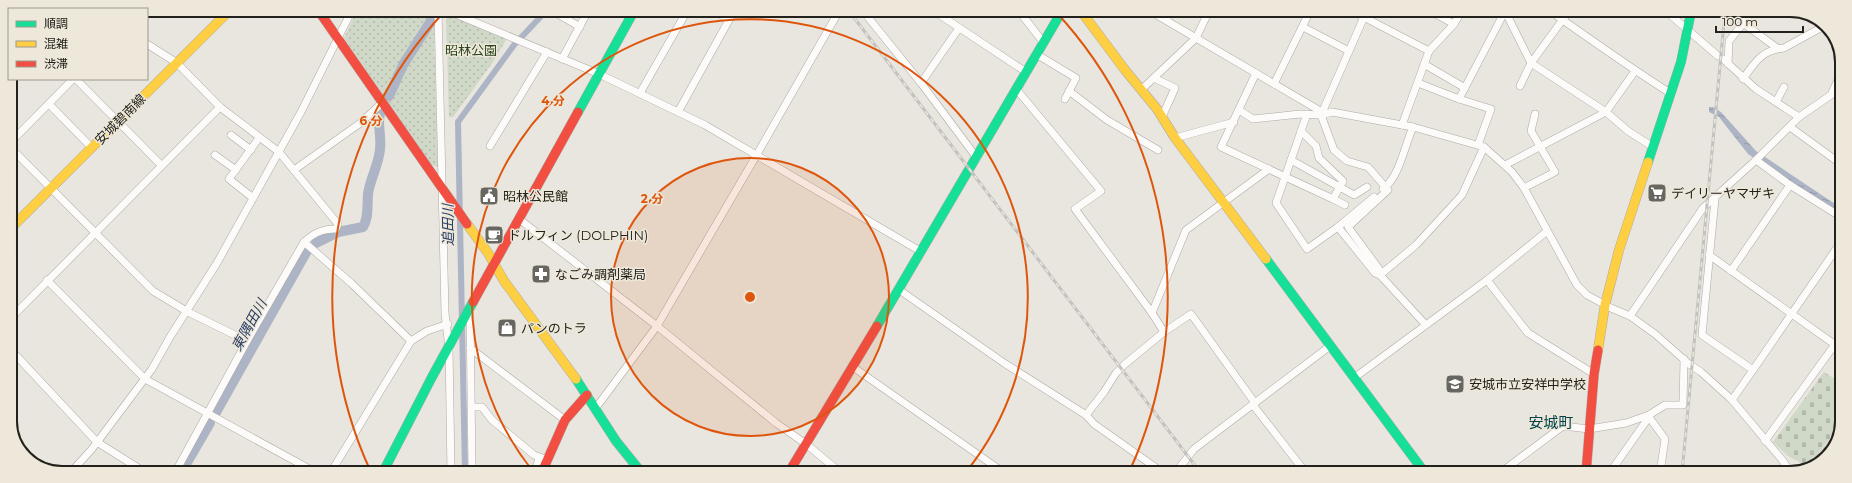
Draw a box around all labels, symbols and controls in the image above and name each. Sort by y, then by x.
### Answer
legend [8,8,148,80]
scale bar [1716,8,1803,34]
text: 100 m [1722,14,1758,29]
text: 順調 [44,16,68,31]
text: 混雑 [44,36,68,51]
park label: 昭林公園 [445,42,497,58]
text: 渋滞 [44,56,68,71]
street label: 安城碧南線 [91,90,149,148]
text: 4 分 [541,93,565,108]
text: 6 分 [359,113,383,128]
supermarket icon: デイリーヤマザキ [1646,182,1668,204]
public building icon: 昭林公民館 [478,185,500,207]
place label: デイリーヤマザキ [1671,185,1775,201]
place label: 昭林公民館 [503,188,568,204]
text: 2 分 [641,191,663,206]
water label: 追田川 [439,202,457,246]
cafe icon: ドルフィン (DOLPHIN) [483,224,505,246]
place label: ドルフィン (DOLPHIN) [508,227,648,243]
pharmacy icon: なごみ調剤薬局 [530,263,552,285]
place label: なごみ調剤薬局 [555,266,646,282]
centre of rings [743,290,757,304]
water label: 東隅田川 [228,294,271,354]
shop icon: パンのトラ [496,317,518,339]
place label: パンのトラ [521,320,587,336]
school or university icon: 安城市立安祥中学校 [1444,373,1466,395]
place label: 安城市立安祥中学校 [1469,376,1586,392]
district label: 安城町 [1528,413,1574,432]

